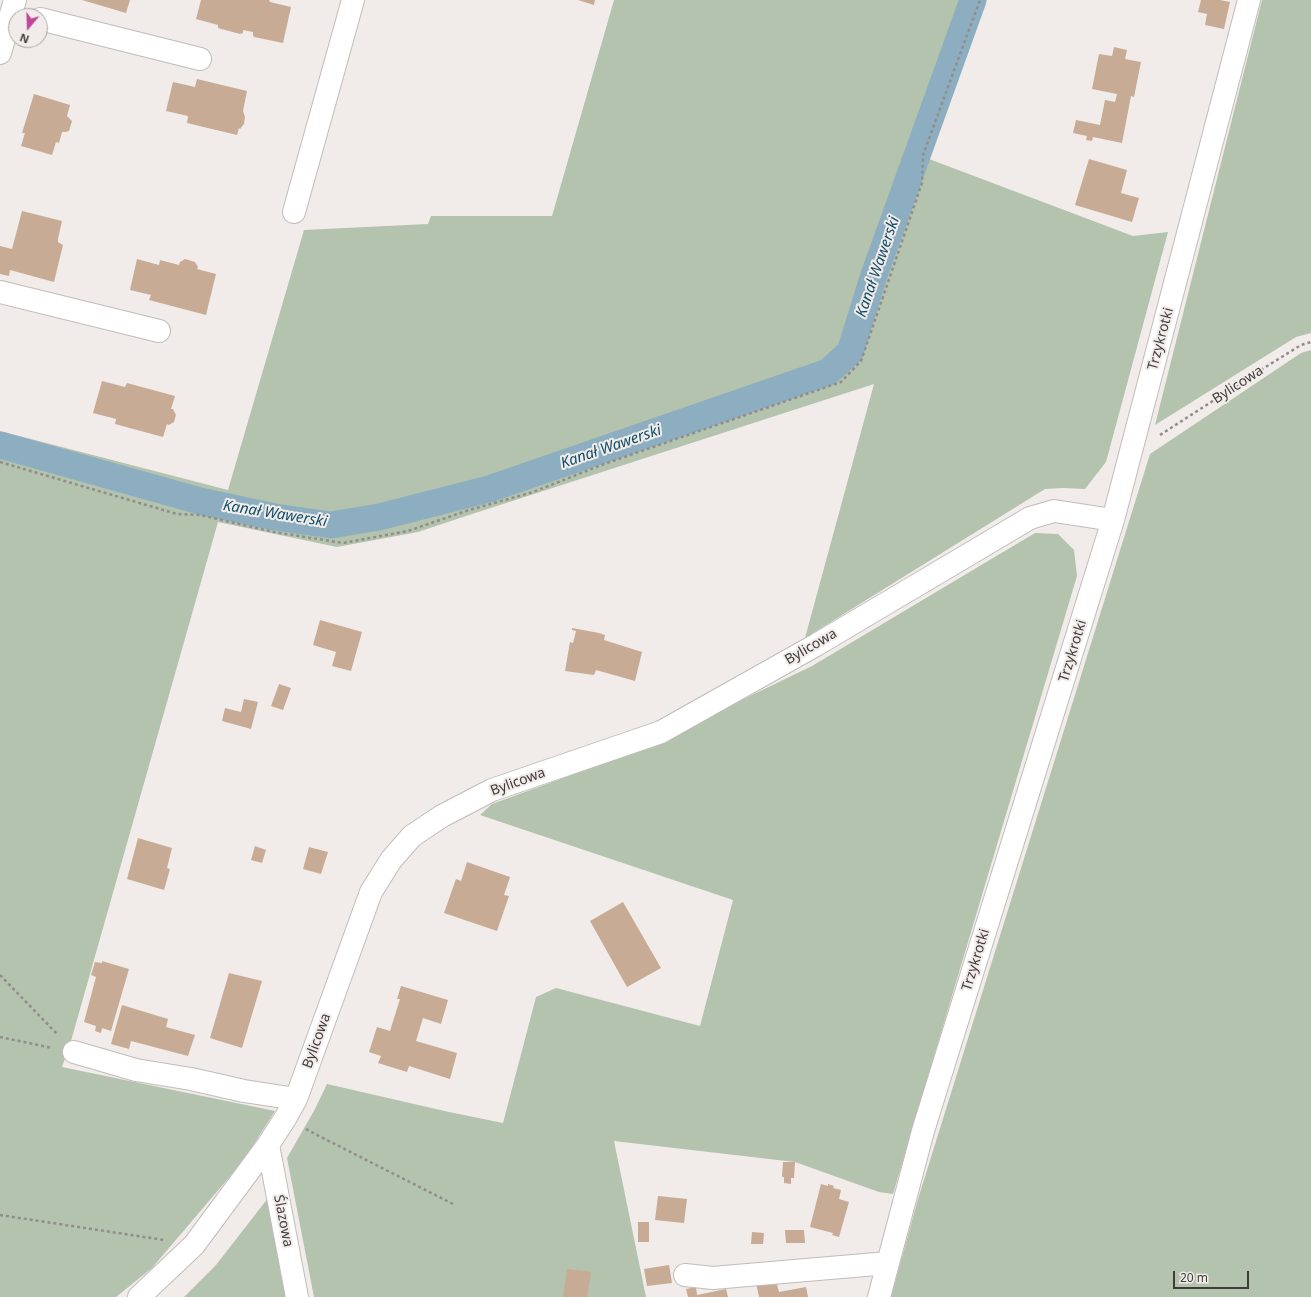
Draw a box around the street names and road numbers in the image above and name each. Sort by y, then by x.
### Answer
street label: Trzykrotki [1145,306,1177,372]
street label: Bylicowa [1209,362,1267,408]
street label: Trzykrotki [1056,618,1090,684]
street label: Bylicowa [782,625,840,669]
street label: Bylicowa [488,764,548,800]
street label: Trzykrotki [959,927,993,993]
street label: Bylicowa [299,1011,335,1071]
street label: Ślazowa [270,1193,296,1249]

